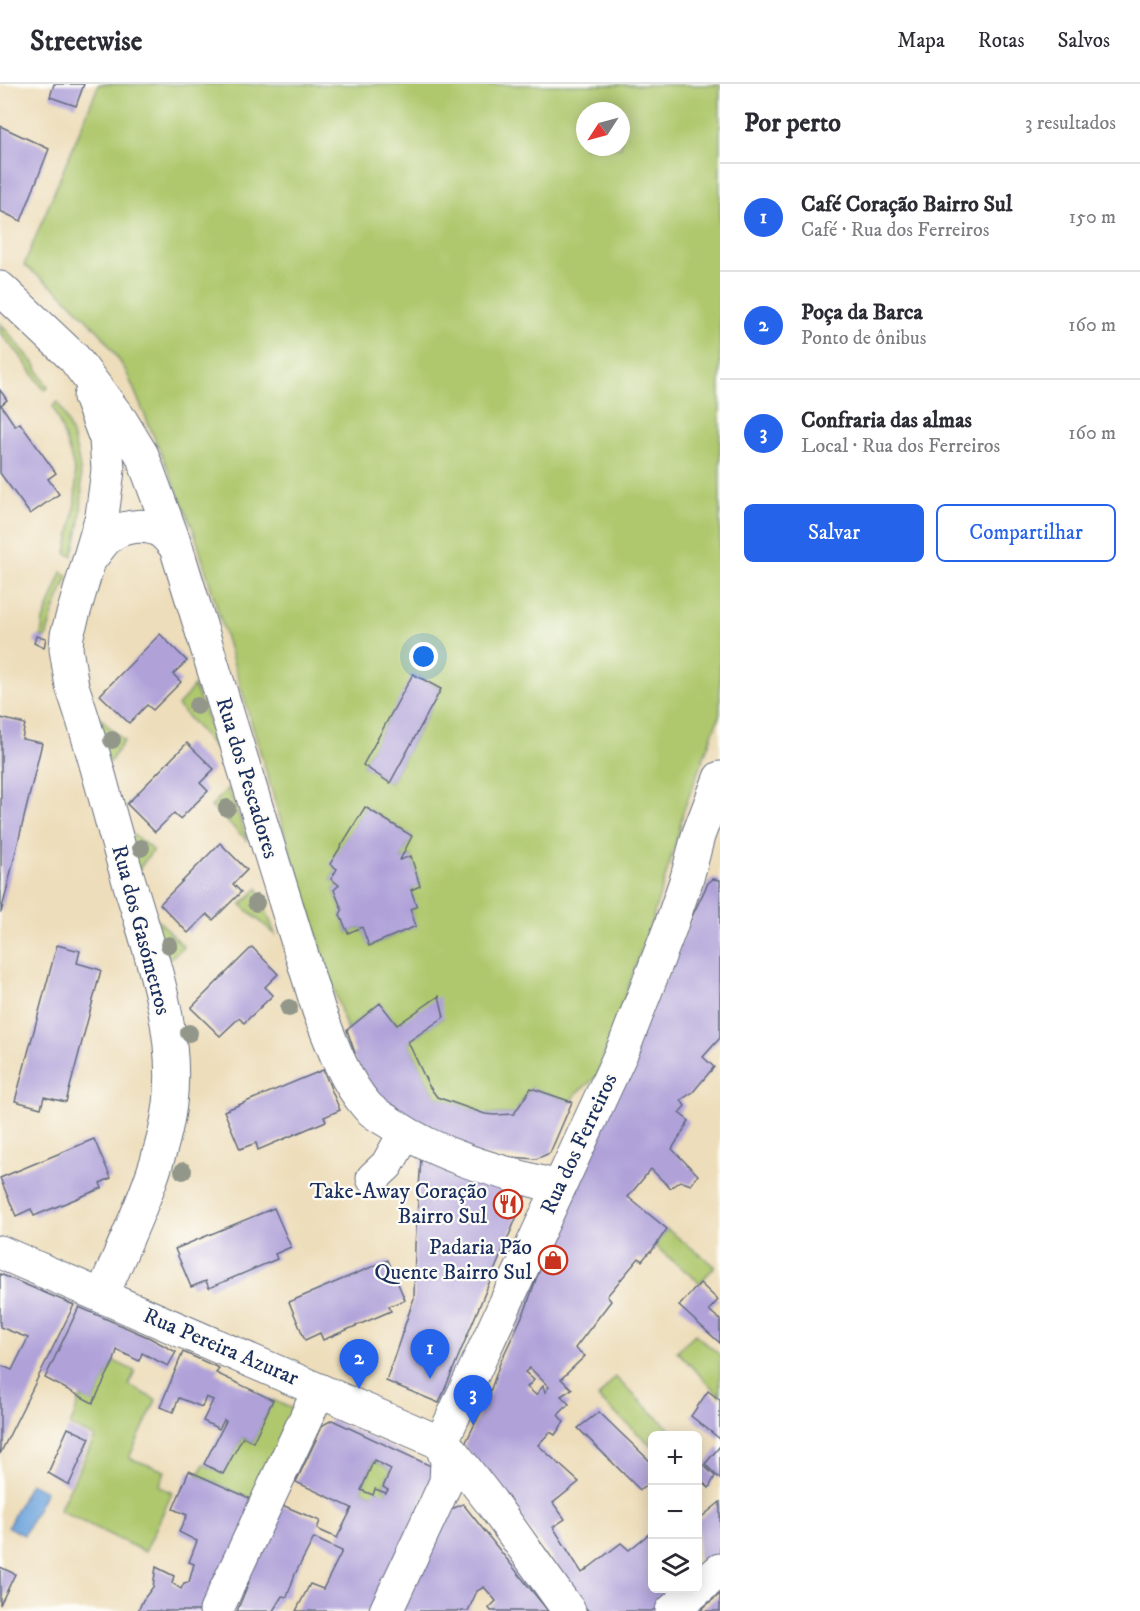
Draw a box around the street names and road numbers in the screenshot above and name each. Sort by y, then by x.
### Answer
street label: Rua dos Pescadores [210,694,284,862]
street label: Rua dos Gasómetros [105,842,177,1018]
street label: Rua dos Ferreiros [535,1069,623,1219]
street label: Rua Pereira Azurar [139,1302,303,1392]

